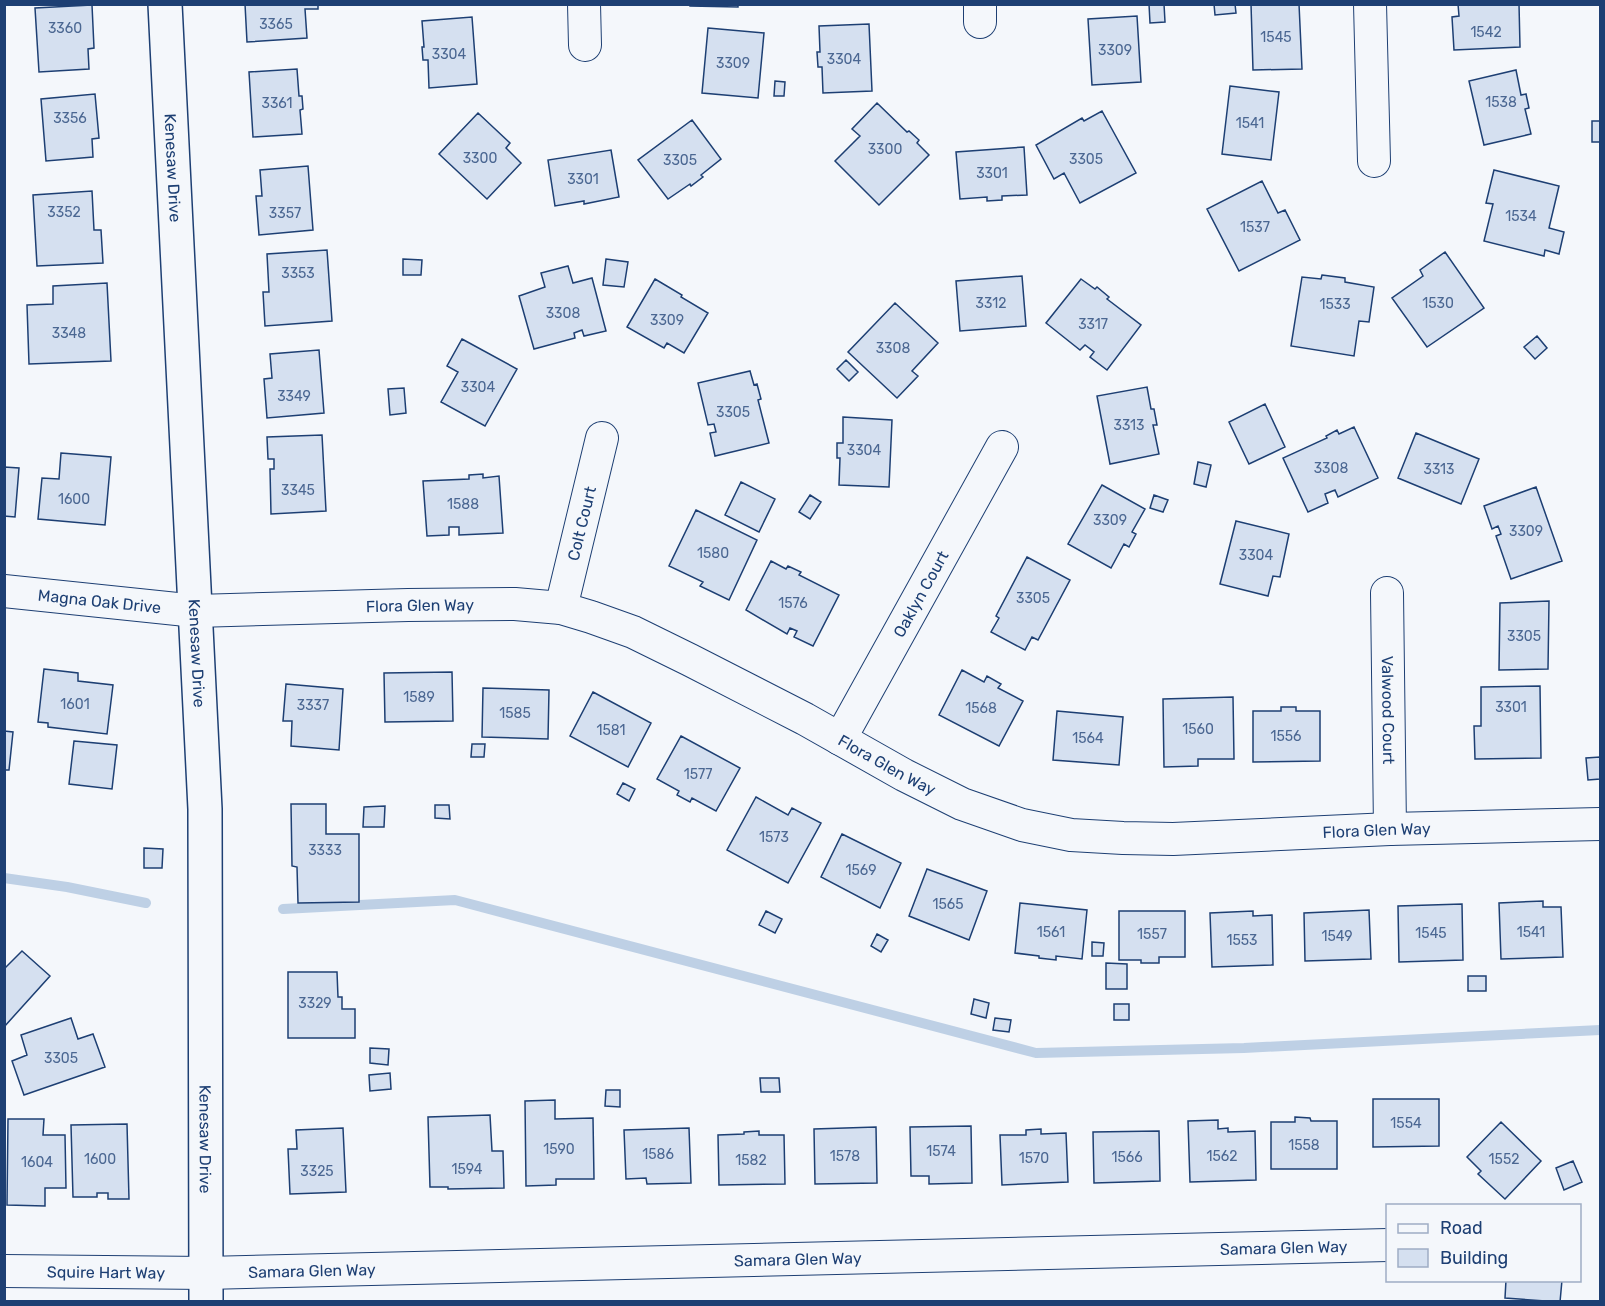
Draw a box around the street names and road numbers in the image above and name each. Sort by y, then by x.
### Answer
street label: Kenesaw Drive [160,113,185,223]
street label: Colt Court [564,484,600,563]
street label: Oaklyn Court [889,547,953,641]
street label: Magna Oak Drive [37,586,162,617]
street label: Flora Glen Way [366,595,474,616]
street label: Kenesaw Drive [185,598,209,708]
street label: Valwood Court [1378,656,1398,764]
street label: Flora Glen Way [835,731,939,799]
street label: Flora Glen Way [1322,819,1431,842]
street label: Kenesaw Drive [196,1085,215,1193]
street label: Samara Glen Way [1220,1237,1348,1259]
street label: Samara Glen Way [734,1248,862,1270]
street label: Samara Glen Way [248,1260,376,1282]
street label: Squire Hart Way [47,1262,165,1283]

